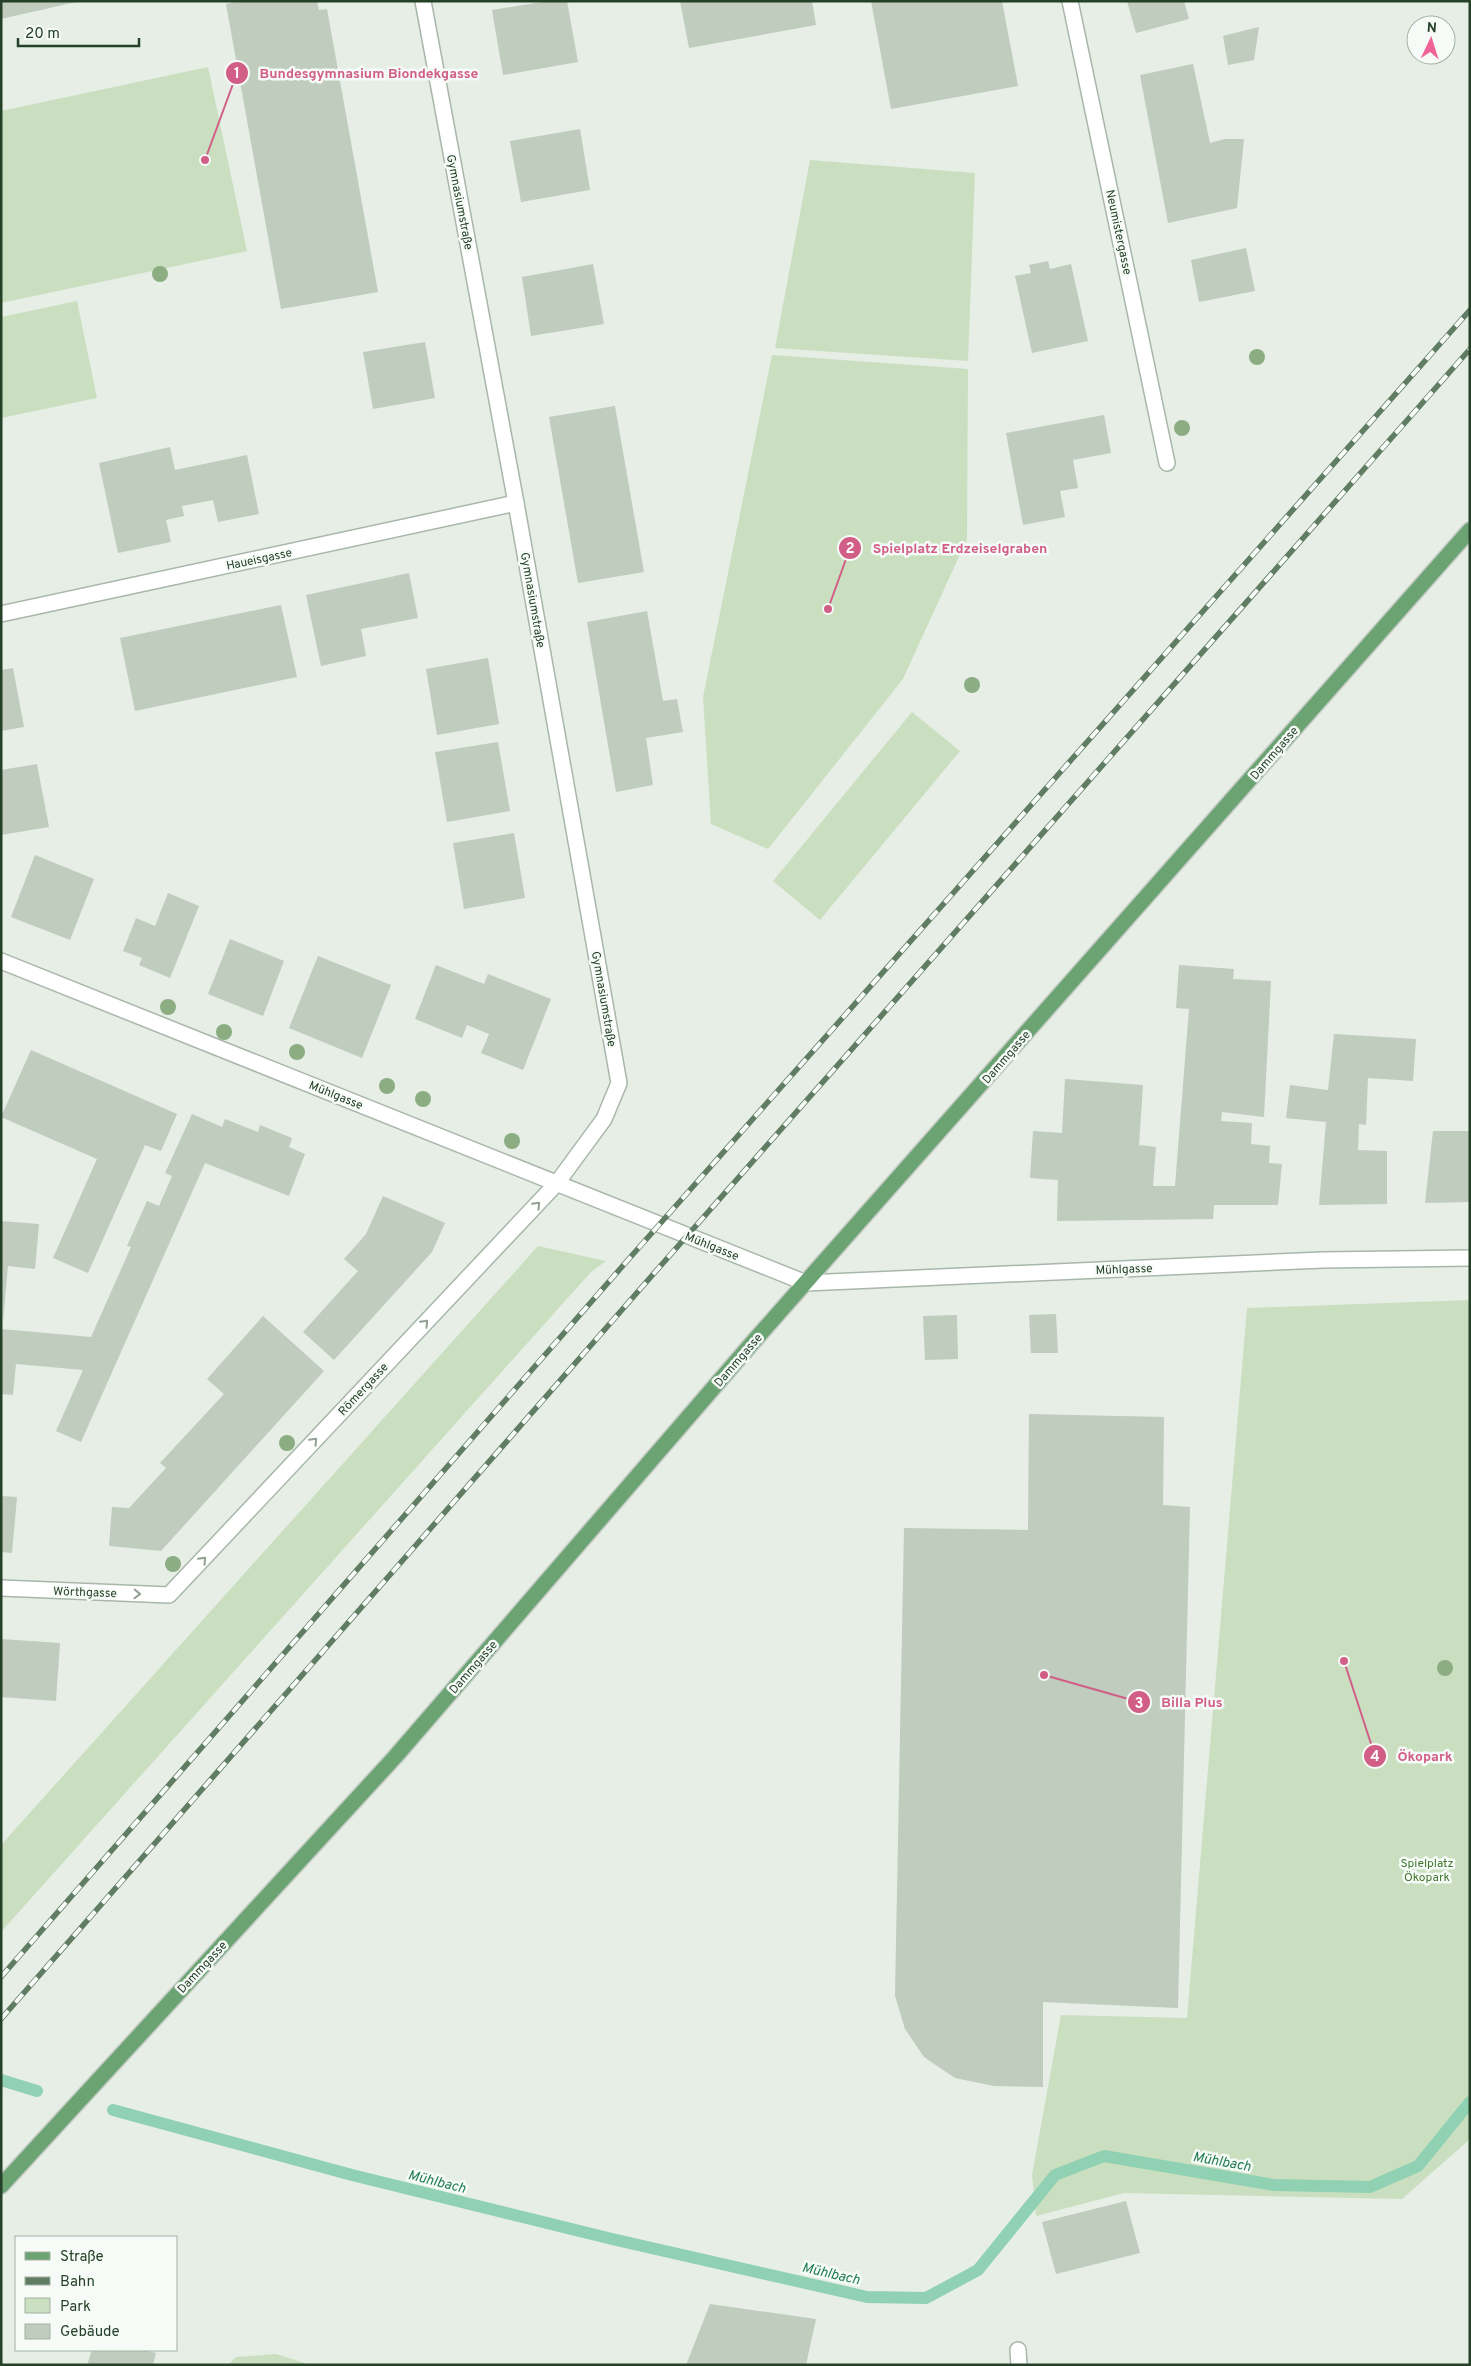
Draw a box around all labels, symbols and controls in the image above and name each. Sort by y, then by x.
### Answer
scale bar [18,15,139,47]
north arrow [1406,15,1456,65]
text: N [1426,20,1437,37]
text: 20 m [25,25,60,44]
callout: Bundesgymnasium Biondekgasse [224,59,488,88]
text: 1 [234,65,240,84]
text: Bundesgymnasium Biondekgasse [260,66,479,83]
street label: Gymnasiumstraße [442,153,476,251]
street label: Neumistergasse [1101,188,1135,276]
callout: Spielplatz Erdzeiselgraben [838,533,1057,562]
text: 2 [845,540,855,559]
text: Spielplatz Erdzeiselgraben [873,541,1047,558]
street label: Haueisgasse [225,545,294,575]
street label: Gymnasiumstraße [516,551,548,649]
street label: Dammgasse [1247,724,1302,784]
street label: Gymnasiumstraße [587,950,619,1048]
street label: Dammgasse [979,1028,1034,1088]
street label: Mühlgasse [306,1078,365,1114]
one-way arrow [531,1201,540,1210]
street label: Mühlgasse [682,1229,741,1265]
street label: Mühlgasse [1095,1261,1153,1279]
one-way arrow [419,1320,428,1329]
street label: Dammgasse [711,1331,766,1391]
street label: Römergasse [335,1360,392,1420]
one-way arrow [308,1438,317,1447]
one-way arrow [197,1556,206,1565]
street label: Wörthgasse [53,1584,117,1602]
one-way arrow [134,1589,142,1599]
street label: Dammgasse [446,1638,501,1698]
callout: Billa Plus [1127,1688,1233,1717]
text: 3 [1135,1695,1144,1714]
text: Billa Plus [1161,1695,1223,1712]
callout: Ökopark [1363,1741,1463,1770]
text: 4 [1370,1748,1380,1767]
text: Ökopark [1397,1749,1453,1766]
park label: Spielplatz Ökopark [1400,1856,1454,1886]
street label: Dammgasse [174,1938,231,1997]
water label: Mühlbach [1191,2149,1253,2176]
water label: Mühlbach [406,2167,468,2198]
legend [15,2236,178,2351]
text: Straße [60,2248,104,2267]
water label: Mühlbach [800,2260,862,2289]
text: Bahn [60,2273,95,2292]
text: Park [60,2298,91,2317]
text: Gebäude [60,2323,120,2342]

